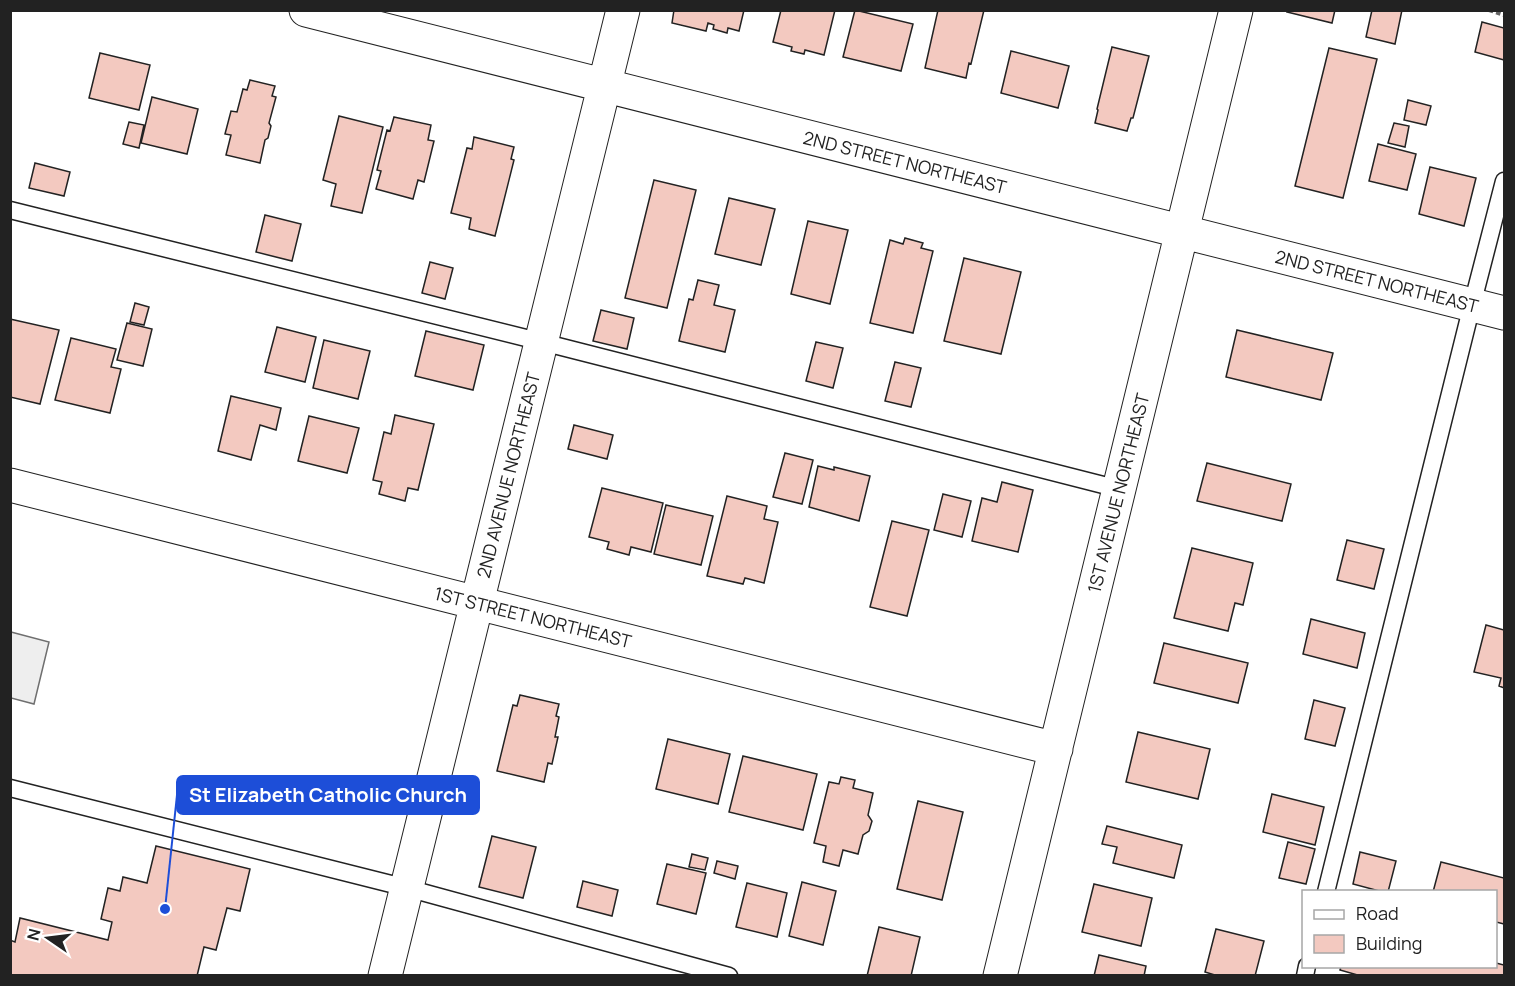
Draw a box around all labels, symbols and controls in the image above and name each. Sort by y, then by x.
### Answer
street label: 2ND STREET NORTHEAST [801,125,1009,199]
street label: 2ND STREET NORTHEAST [1273,244,1481,318]
street label: 2ND AVENUE NORTHEAST [471,369,545,580]
street label: 1ST AVENUE NORTHEAST [1082,390,1154,595]
street label: 1ST STREET NORTHEAST [432,581,634,653]
callout: St Elizabeth Catholic Church [177,776,479,814]
text: St Elizabeth Catholic Church [189,781,467,808]
legend [1302,890,1497,968]
text: Road [1356,901,1399,925]
north arrow [18,908,78,968]
text: N [21,926,46,943]
text: Building [1356,931,1422,955]

